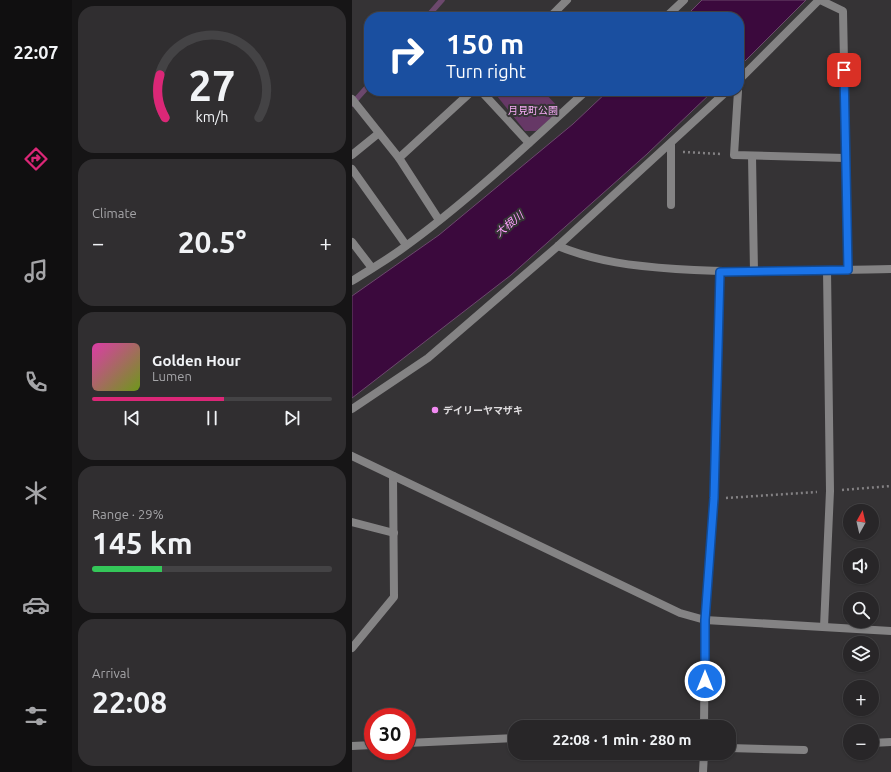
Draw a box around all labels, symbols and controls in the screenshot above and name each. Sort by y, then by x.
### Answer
icon: right [380,28,432,80]
text: 150 m [446,28,524,59]
text: 22:07 [13,42,59,62]
pin [827,53,861,87]
icon: arrive [833,59,855,81]
text: 27 [189,61,235,108]
text: Turn right [446,61,526,81]
park label: 月見町公園 [508,105,558,116]
text: km/h [196,108,228,124]
icon: directions [22,145,50,173]
text: Climate [92,206,137,220]
water label: 大根川 [492,208,526,239]
text: 20.5° [178,225,246,259]
text: − [92,230,104,255]
text: + [320,230,332,255]
icon: music [22,257,50,285]
text: Golden Hour [152,352,241,369]
icon: phone [22,368,50,396]
text: Lumen [152,369,192,383]
marker: デイリーヤマザキ [430,405,440,415]
place label: デイリーヤマザキ [443,405,523,416]
icon: previous [121,407,143,429]
icon: pause [201,407,223,429]
icon: next [281,407,303,429]
icon: climate [22,479,50,507]
north arrow [843,504,879,540]
map controls [843,504,879,760]
text: Range · 29% [92,507,164,521]
text: 145 km [92,526,193,560]
button: sound [843,548,879,584]
icon: car [22,591,50,619]
button: search [843,592,879,628]
button: layers [843,636,879,672]
position arrow [684,660,726,702]
text: Arrival [92,666,130,680]
button: + [843,680,879,716]
text: 22:08 [92,685,167,719]
icon: filters [22,702,50,730]
speed limit sign: 30 [364,708,416,760]
button: − [843,724,879,760]
text: 22:08 · 1 min · 280 m [553,731,691,748]

